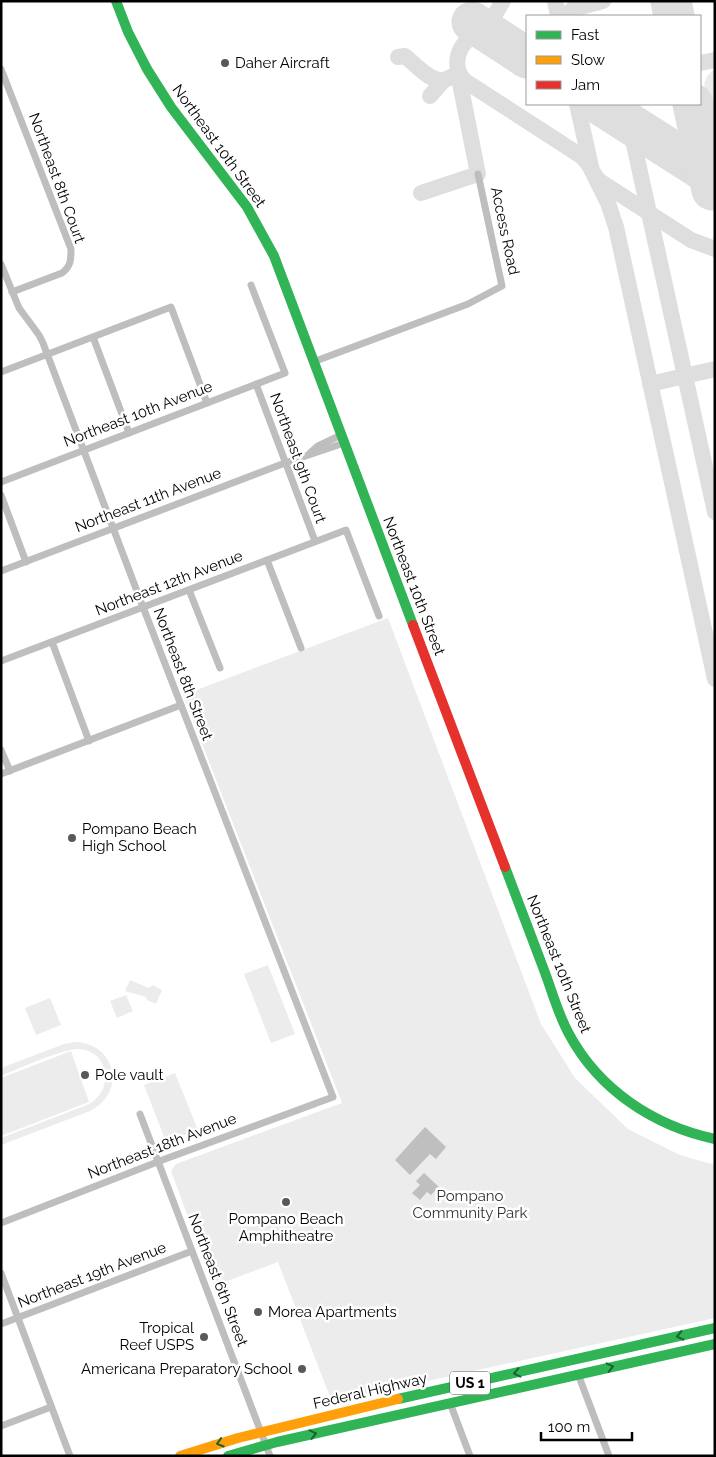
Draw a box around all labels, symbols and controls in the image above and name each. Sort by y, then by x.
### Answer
legend [526,15,701,105]
text: Fast [571,26,599,44]
text: Slow [571,51,605,69]
place label: Daher Aircraft [235,54,330,72]
marker: Daher Aircraft [219,57,231,69]
text: Jam [571,76,600,94]
street label: Northeast 10th Street [168,81,270,211]
street label: Northeast 8th Court [25,110,89,246]
street label: Access Road [487,185,523,277]
street label: Northeast 10th Avenue [61,377,215,451]
street label: Northeast 9th Court [266,390,330,526]
street label: Northeast 11th Avenue [72,464,224,536]
street label: Northeast 10th Street [379,514,449,658]
street label: Northeast 12th Avenue [93,546,245,619]
street label: Northeast 8th Street [149,605,217,743]
place label: Pompano Beach High School [82,820,197,855]
marker: Pompano Beach High School [66,832,78,844]
street label: Northeast 10th Street [523,892,595,1036]
place label: Pole vault [95,1066,163,1084]
marker: Pole vault [79,1069,91,1081]
street label: Northeast 18th Avenue [85,1109,239,1183]
park label: Pompano Community Park [413,1187,528,1222]
marker: Pompano Beach Amphitheatre [280,1196,292,1208]
place label: Pompano Beach Amphitheatre [229,1210,343,1245]
street label: Northeast 6th Street [184,1211,252,1349]
street label: Northeast 19th Avenue [15,1238,169,1312]
place label: Morea Apartments [268,1303,397,1321]
marker: Morea Apartments [252,1306,264,1318]
place label: Tropical Reef USPS [120,1319,195,1354]
one-way arrow [676,1330,684,1341]
marker: Tropical Reef USPS [198,1331,210,1343]
place label: Americana Preparatory School [81,1360,293,1378]
one-way arrow [605,1362,614,1373]
marker: Americana Preparatory School [296,1363,308,1375]
one-way arrow [512,1367,521,1378]
street label: Federal Highway [311,1369,429,1413]
road number: US 1 [450,1372,490,1395]
scale bar [541,1410,632,1442]
text: 100 m [548,1418,590,1436]
one-way arrow [309,1429,318,1440]
one-way arrow [217,1438,225,1448]

